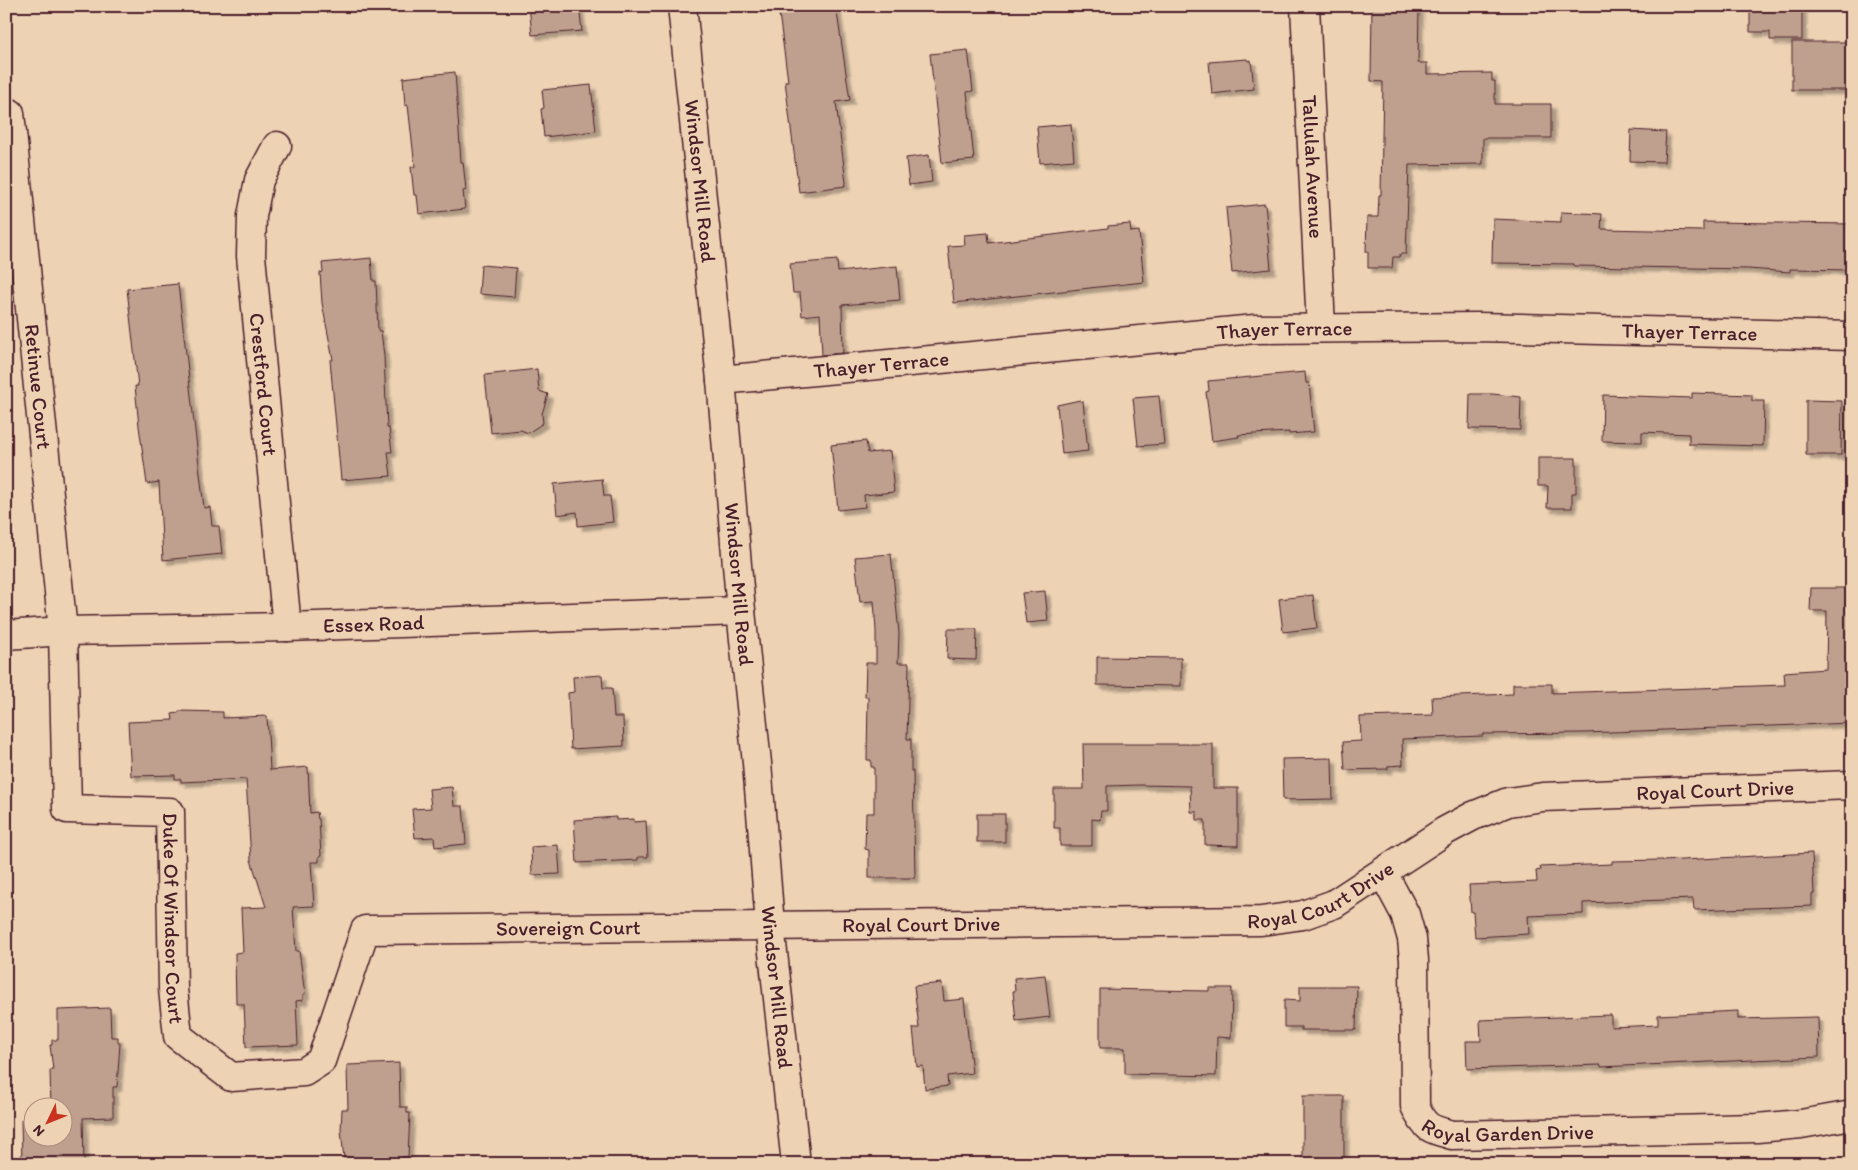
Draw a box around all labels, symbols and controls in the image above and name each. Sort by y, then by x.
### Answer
street label: Tallulah Avenue [1297,94,1330,239]
street label: Windsor Mill Road [680,98,722,264]
street label: Crestford Court [245,311,283,457]
street label: Thayer Terrace [1216,315,1353,345]
street label: Thayer Terrace [1621,317,1758,346]
street label: Retinue Court [20,323,57,450]
street label: Thayer Terrace [812,345,950,383]
street label: Windsor Mill Road [720,501,760,667]
street label: Essex Road [323,609,425,638]
street label: Royal Court Drive [1636,774,1795,805]
street label: Duke Of Windsor Court [158,812,190,1025]
street label: Royal Court Drive [1247,855,1398,933]
street label: Windsor Mill Road [757,905,799,1071]
street label: Royal Court Drive [842,911,1000,937]
street label: Sovereign Court [496,914,641,941]
north arrow [22,1098,72,1148]
street label: Royal Garden Drive [1417,1112,1594,1147]
text: N [29,1121,48,1140]

